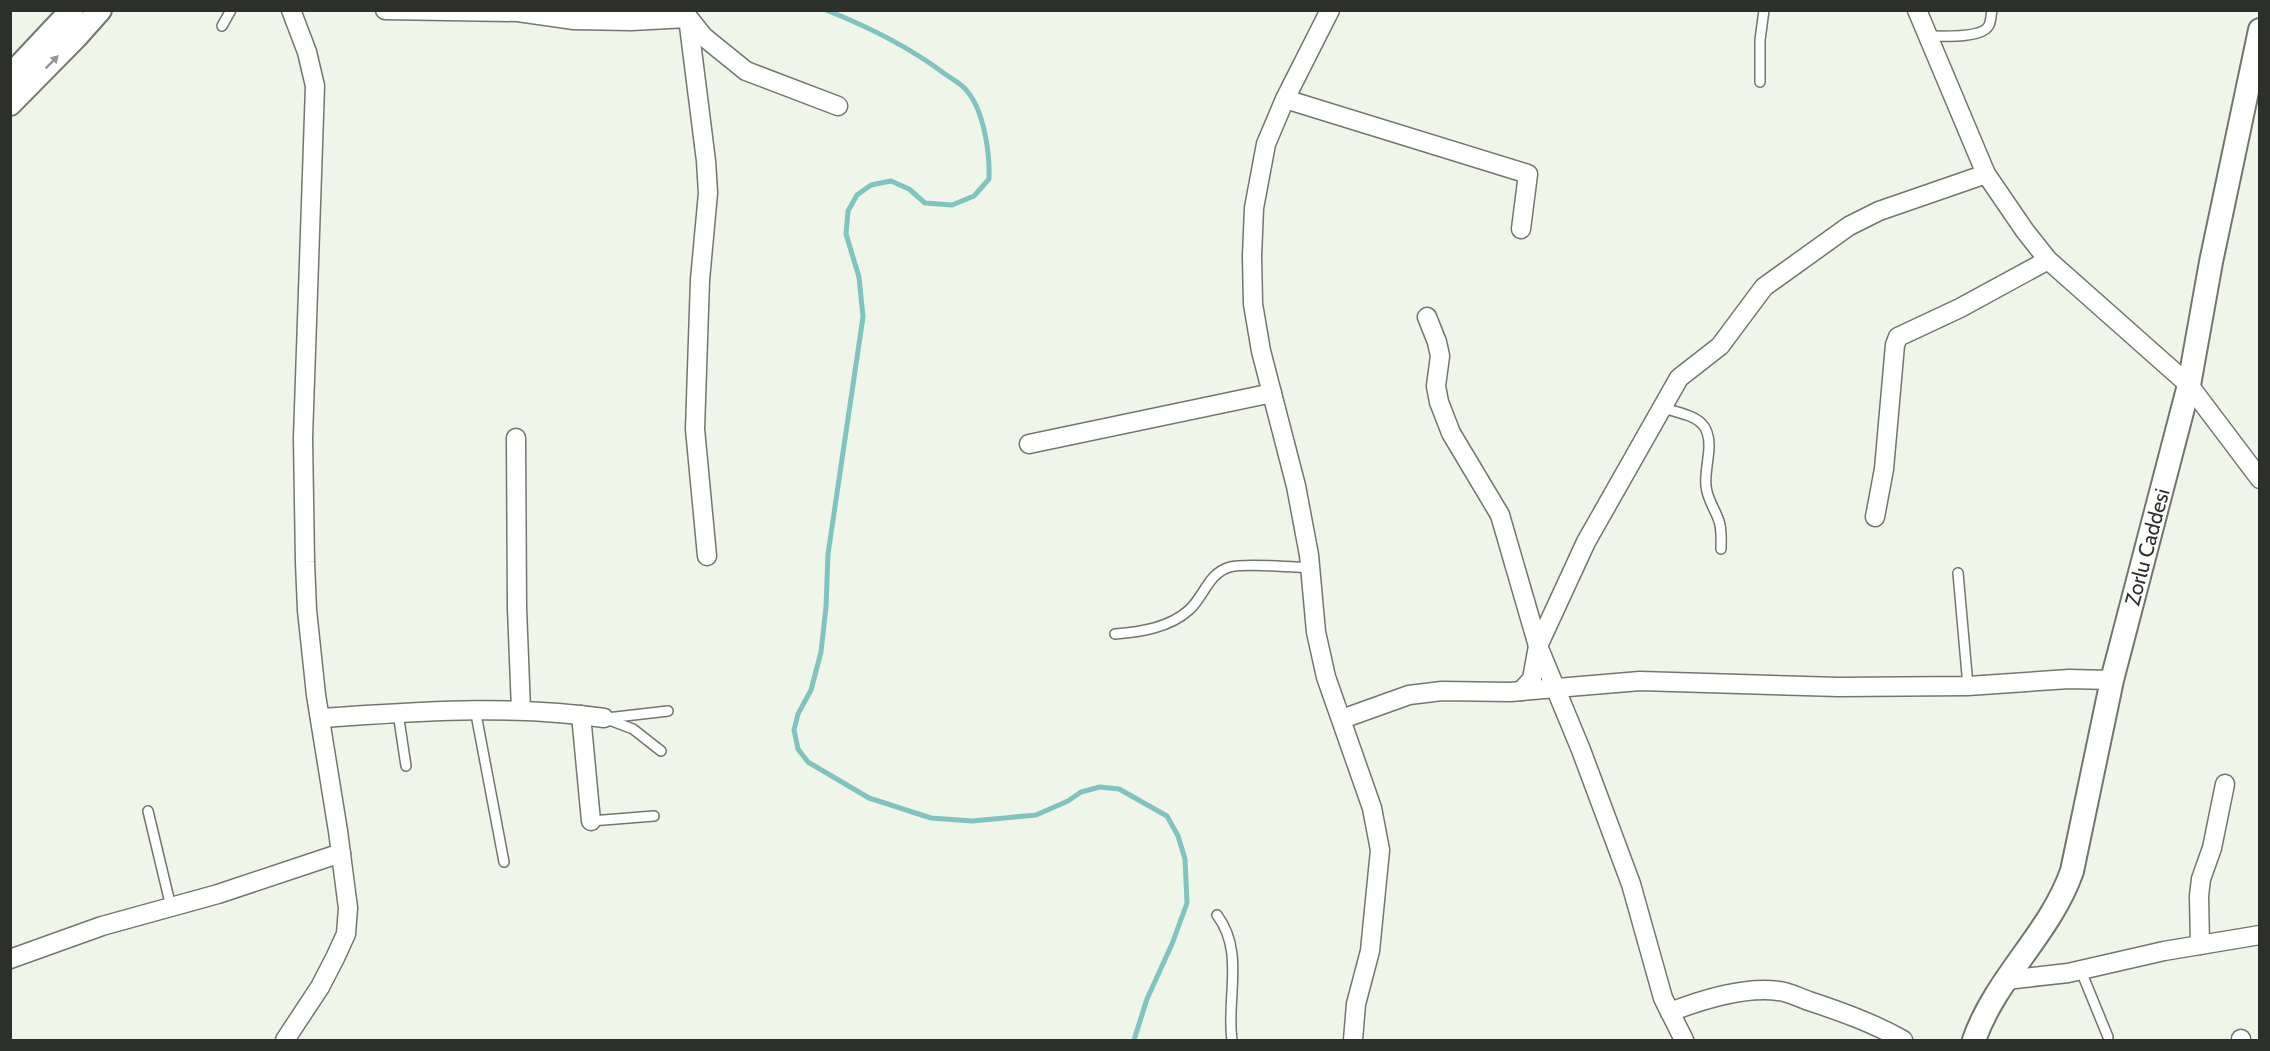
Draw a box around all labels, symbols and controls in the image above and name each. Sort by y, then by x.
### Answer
one-way arrow [44,56,58,70]
street label: Zorlu Caddesi [2119,486,2175,608]

